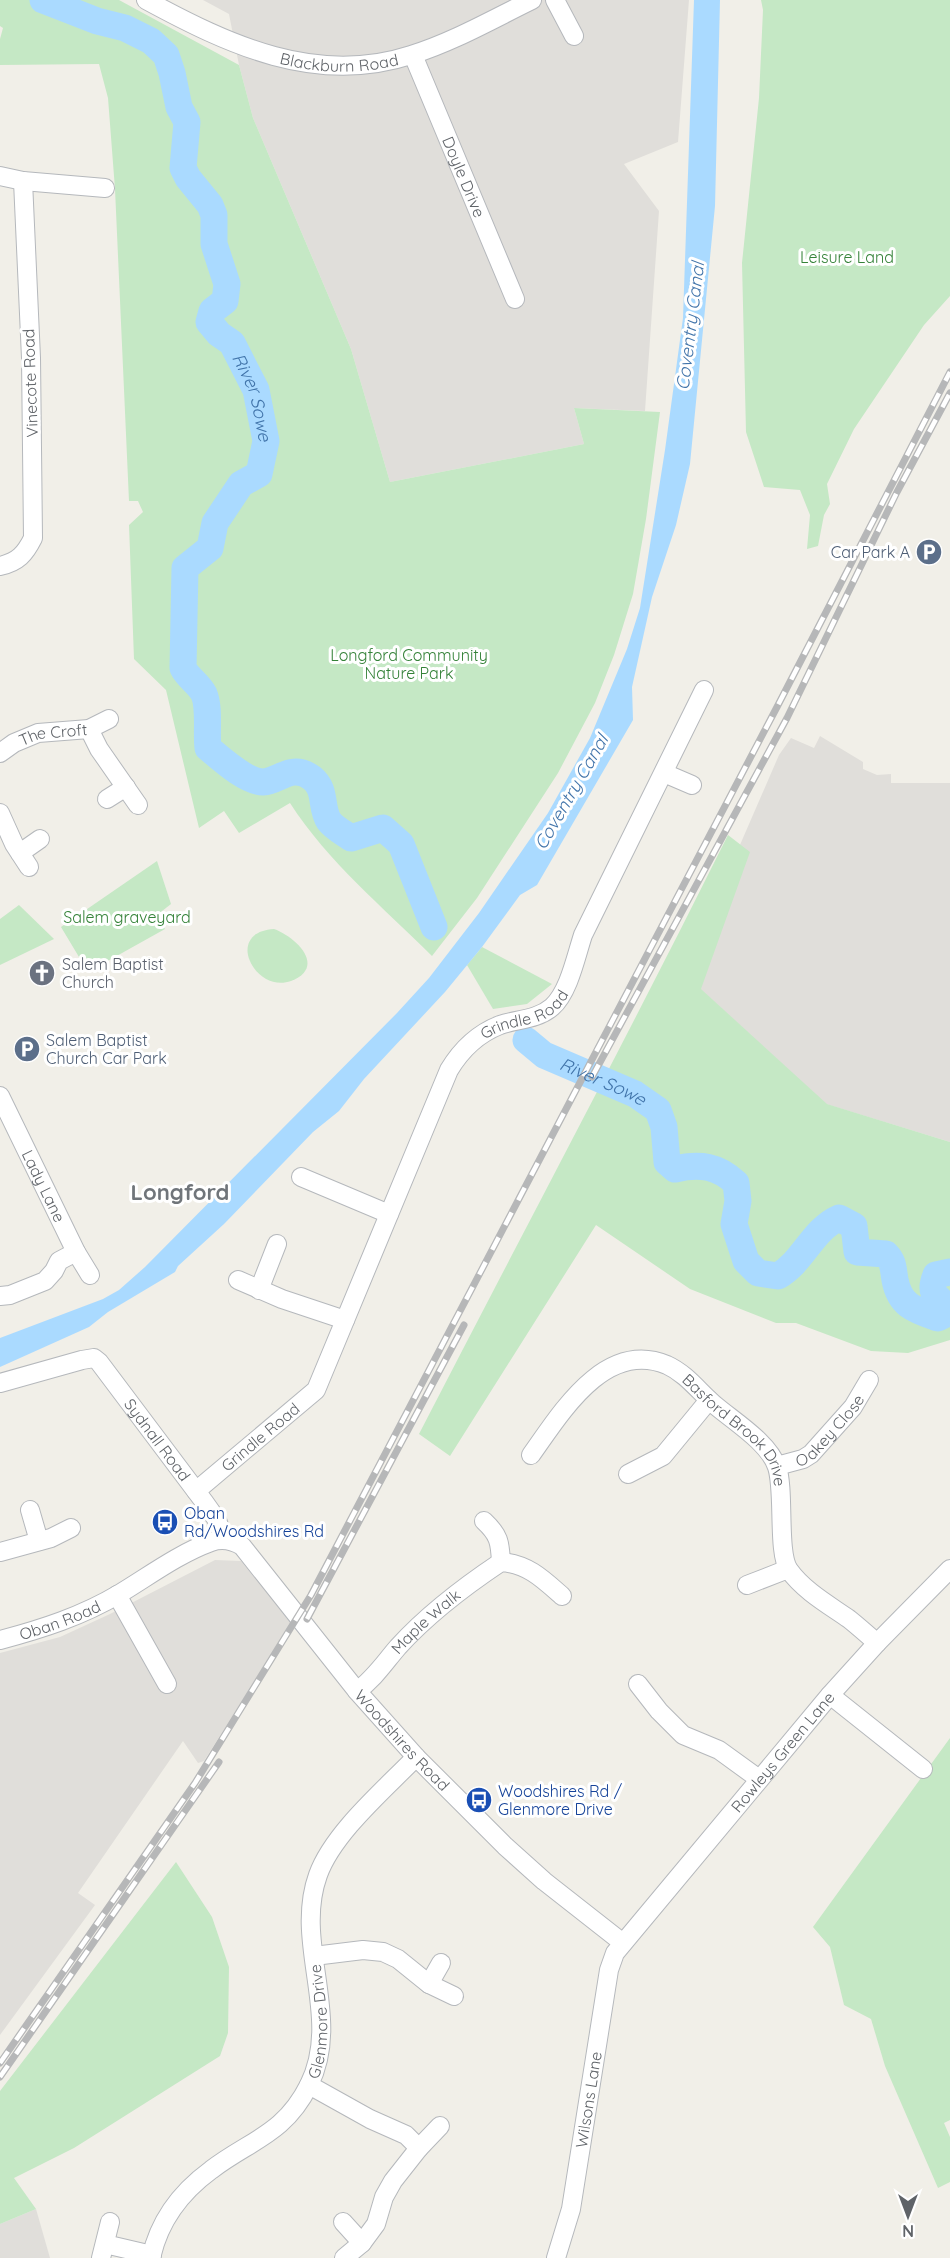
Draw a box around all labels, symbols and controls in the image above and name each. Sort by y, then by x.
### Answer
street label: Blackburn Road [278,48,400,76]
street label: Doyle Drive [438,133,490,220]
park label: Leisure Land [800,247,894,267]
water label: Coventry Canal [671,259,709,391]
street label: Vinecote Road [18,328,42,438]
water label: River Sowe [227,349,277,444]
parking icon: Car Park A [914,537,944,567]
place label: Car Park A [831,542,910,562]
park label: Longford Community Nature Park [330,645,488,683]
street label: The Croft [16,719,88,750]
water label: Coventry Canal [529,729,614,854]
park label: Salem graveyard [63,907,191,927]
place label: Salem Baptist Church [62,954,164,992]
church icon: Salem Baptist Church [27,958,57,988]
street label: Grindle Road [476,986,572,1043]
place label: Salem Baptist Church Car Park [46,1030,167,1068]
parking icon: Salem Baptist Church Car Park [12,1034,42,1064]
water label: River Sowe [556,1052,652,1111]
street label: Lady Lane [18,1147,70,1225]
district label: Longford [131,1178,229,1206]
street label: Basford Brook Drive [678,1369,790,1487]
street label: Oakey Close [793,1391,868,1471]
street label: Sydnall Road [120,1395,195,1485]
street label: Grindle Road [217,1398,304,1476]
place label: Oban Rd/Woodshires Rd [184,1503,324,1541]
bus stop icon: Oban Rd/Woodshires Rd [150,1507,180,1537]
street label: Maple Walk [387,1585,464,1658]
street label: Oban Road [17,1596,104,1644]
street label: Woodshires Road [350,1685,454,1795]
street label: Rowleys Green Lane [727,1688,839,1816]
place label: Woodshires Rd / Glenmore Drive [498,1781,623,1819]
bus stop icon: Woodshires Rd / Glenmore Drive [464,1785,494,1815]
street label: Glenmore Drive [303,1963,331,2081]
street label: Wilsons Lane [571,2050,606,2149]
north arrow [878,2186,938,2246]
text: N [902,2221,914,2241]

